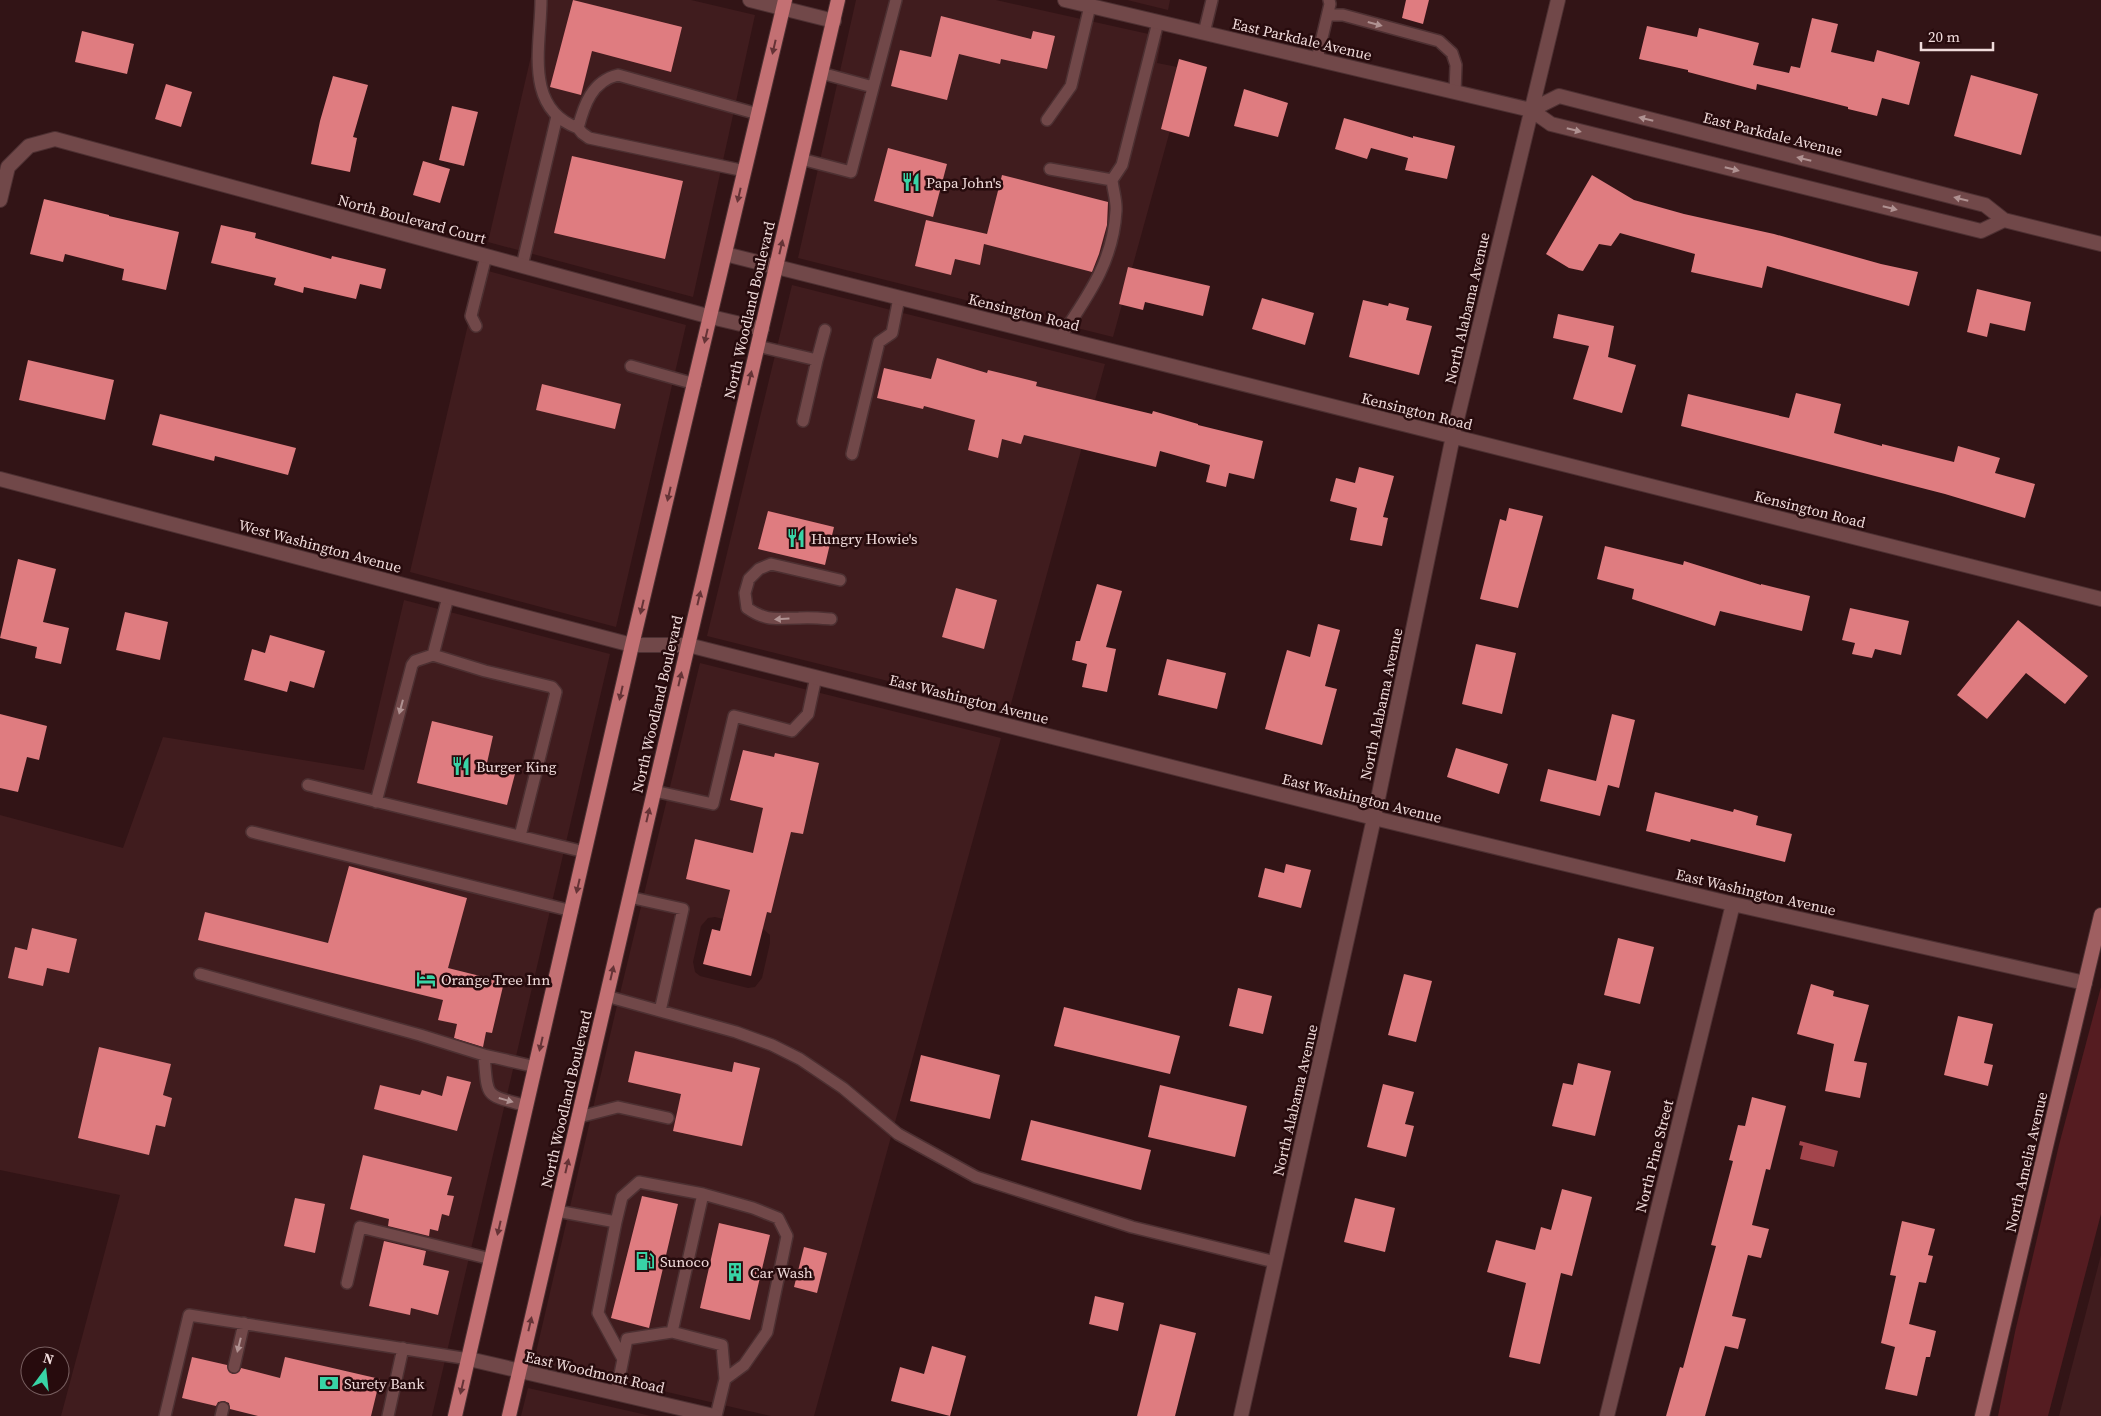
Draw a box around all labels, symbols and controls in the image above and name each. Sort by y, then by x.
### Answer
street label: East Parkdale Avenue [1230,13,1374,65]
one-way arrow [1368,20,1383,28]
scale bar [1921,20,1994,52]
text: 20 m [1928,26,1960,47]
one-way arrow [770,40,778,55]
street label: East Parkdale Avenue [1701,107,1845,162]
one-way arrow [1639,114,1654,122]
one-way arrow [1567,126,1582,134]
one-way arrow [1796,155,1811,163]
one-way arrow [1725,165,1740,173]
restaurant icon: Papa John's [900,171,922,193]
place label: Papa John's [926,172,1002,193]
one-way arrow [735,188,743,203]
street label: North Boulevard Court [336,189,488,249]
one-way arrow [1954,195,1969,203]
one-way arrow [1882,204,1897,212]
street label: North Woodland Boulevard [718,219,780,401]
street label: North Alabama Avenue [1439,230,1495,386]
one-way arrow [777,239,785,254]
street label: Kensington Road [966,288,1082,336]
one-way arrow [702,328,710,343]
one-way arrow [746,370,754,385]
street label: Kensington Road [1359,387,1475,435]
street label: Kensington Road [1752,485,1868,533]
one-way arrow [665,486,673,501]
street label: West Washington Avenue [236,514,404,578]
restaurant icon: Hungry Howie's [785,527,807,549]
place label: Hungry Howie's [811,528,918,549]
one-way arrow [695,590,703,605]
one-way arrow [638,599,646,614]
street label: North Woodland Boulevard [626,613,688,795]
one-way arrow [774,615,790,623]
street label: North Alabama Avenue [1355,626,1407,782]
street label: East Washington Avenue [887,669,1051,729]
one-way arrow [676,672,684,687]
one-way arrow [617,685,625,701]
one-way arrow [397,700,405,715]
restaurant icon: Burger King [450,755,472,777]
place label: Burger King [476,756,557,777]
street label: East Washington Avenue [1280,768,1444,828]
one-way arrow [644,808,652,823]
street label: East Washington Avenue [1674,863,1838,921]
one-way arrow [574,878,582,893]
one-way arrow [608,966,616,981]
hotel icon: Orange Tree Inn [415,968,437,990]
place label: Orange Tree Inn [441,969,550,990]
street label: North Woodland Boulevard [535,1008,597,1190]
street label: North Alabama Avenue [1267,1022,1323,1178]
one-way arrow [537,1036,545,1051]
street label: North Amelia Avenue [2000,1089,2052,1234]
one-way arrow [498,1097,513,1105]
street label: North Pine Street [1630,1097,1678,1215]
one-way arrow [563,1158,571,1173]
one-way arrow [495,1220,503,1235]
fuel station icon: Sunoco [634,1250,656,1272]
place label: Sunoco [660,1251,709,1272]
building icon: Car Wash [724,1261,746,1283]
place label: Car Wash [750,1262,813,1283]
one-way arrow [526,1317,534,1332]
one-way arrow [235,1337,243,1352]
north arrow [20,1346,70,1396]
street label: East Woodmont Road [523,1346,667,1398]
text: N [41,1347,56,1369]
bank icon: Surety Bank [318,1372,340,1394]
place label: Surety Bank [344,1373,425,1394]
one-way arrow [458,1380,466,1395]

